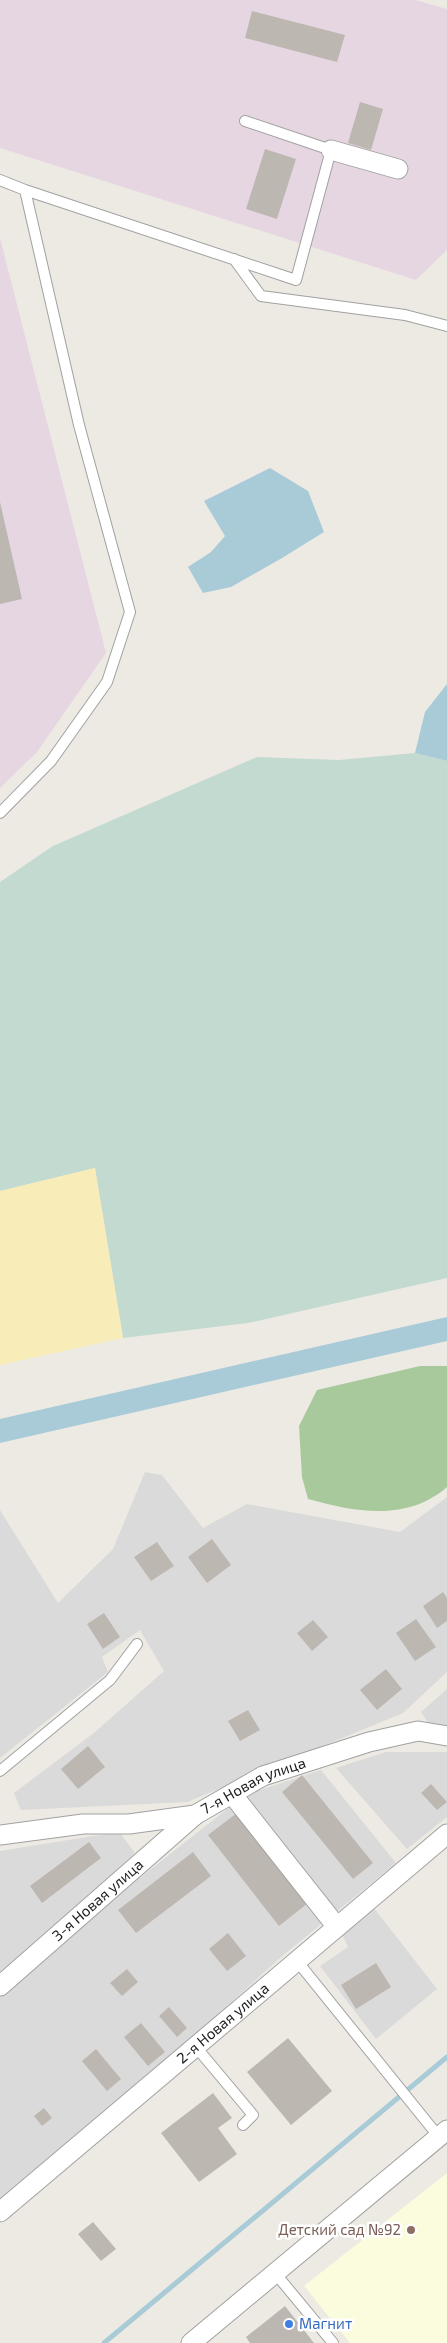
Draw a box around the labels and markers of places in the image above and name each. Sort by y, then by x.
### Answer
place label: Детский сад №92 [278,2220,401,2238]
marker: Детский сад №92 [405,2224,417,2236]
place label: Магнит [299,2314,352,2332]
marker: Магнит [283,2318,295,2330]

